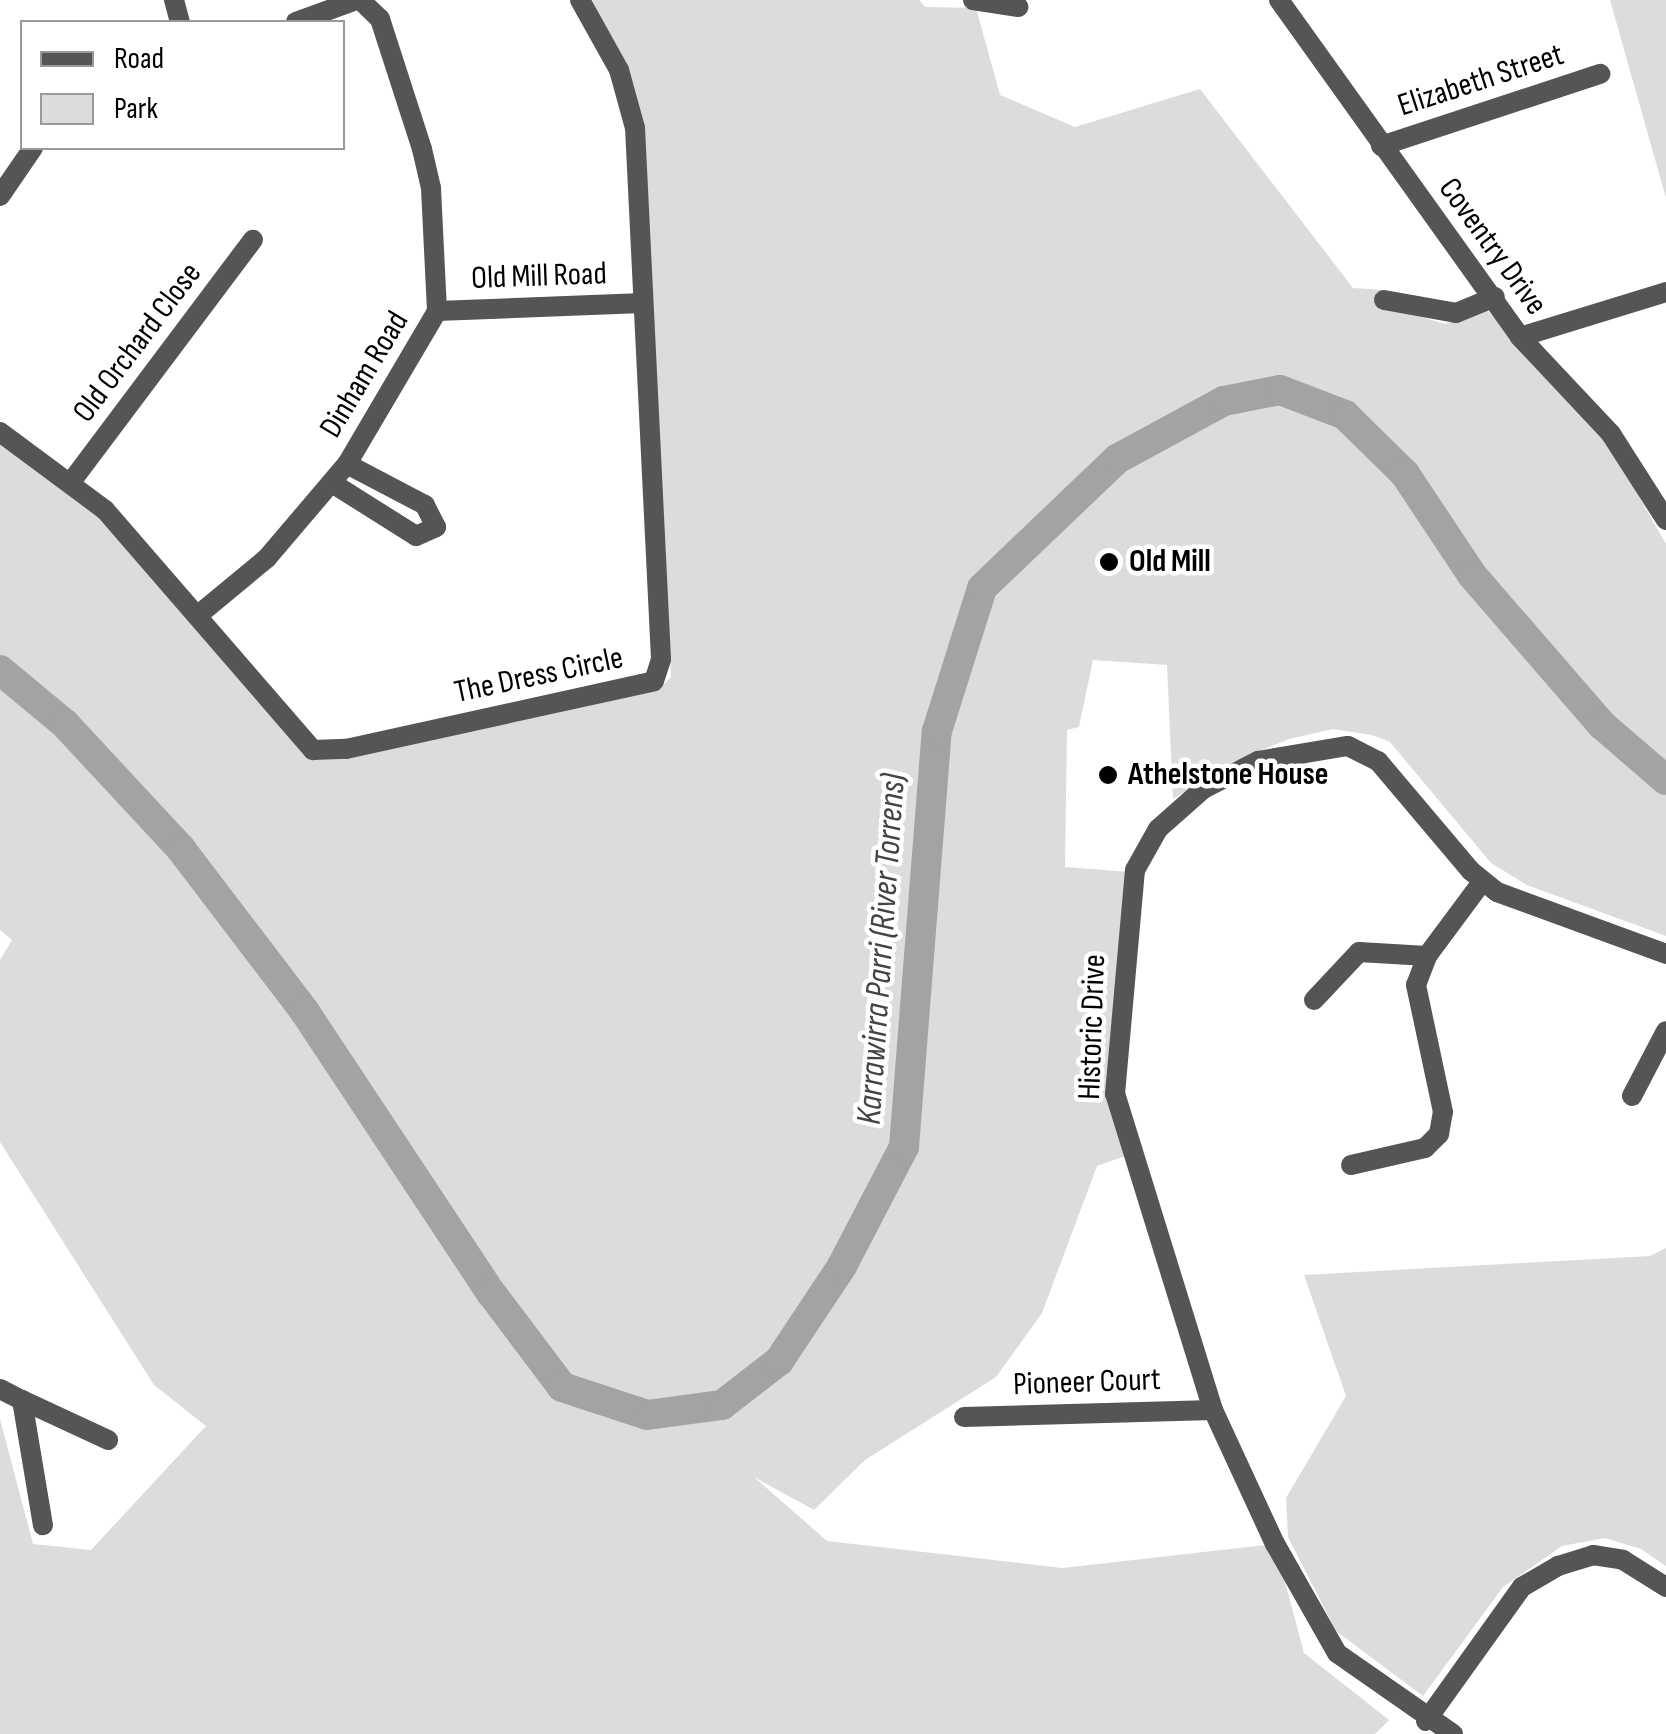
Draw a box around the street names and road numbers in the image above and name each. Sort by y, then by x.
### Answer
street label: Elizabeth Street [1393,36,1569,126]
street label: Coventry Drive [1430,171,1554,323]
street label: Old Mill Road [471,255,607,299]
street label: Old Orchard Close [66,256,210,430]
street label: Dinham Road [312,305,418,445]
street label: The Dress Circle [451,639,627,713]
street label: Historic Drive [1071,954,1115,1100]
street label: Pioneer Court [1013,1361,1161,1405]

